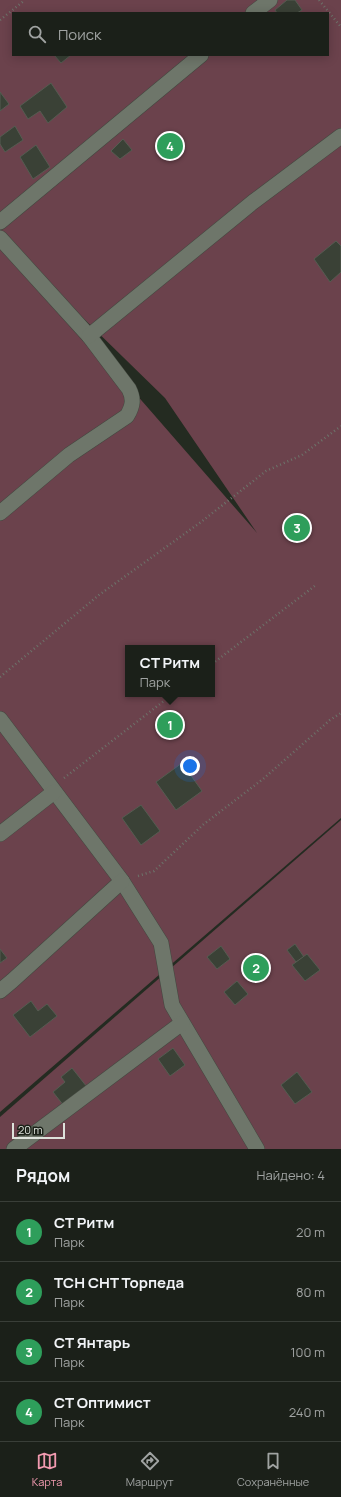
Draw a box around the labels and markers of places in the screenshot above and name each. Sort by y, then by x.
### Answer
pin: 4 [157,131,183,161]
pin: 3 [284,513,310,543]
pin: 1 [157,710,183,740]
pin: 2 [243,953,269,983]

